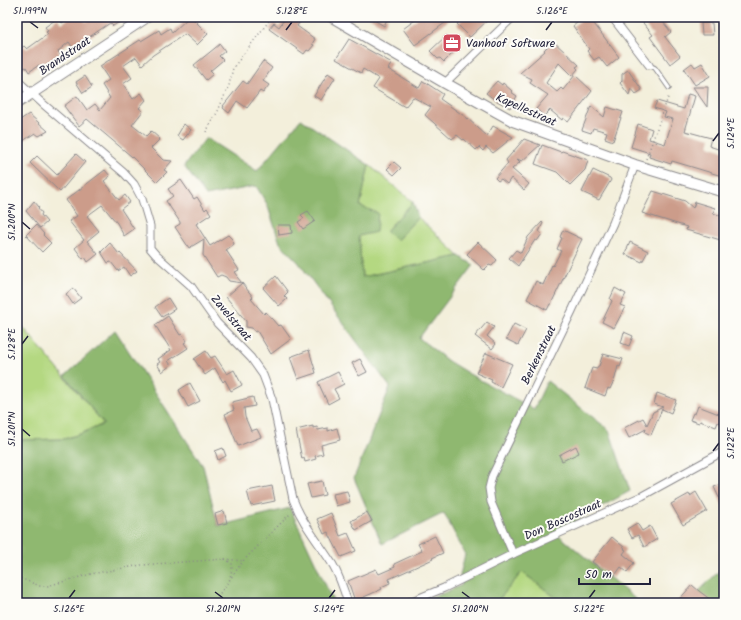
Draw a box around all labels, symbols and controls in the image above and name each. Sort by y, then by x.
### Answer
text: 51.199°N [13,3,47,19]
text: 5.128°E [276,3,309,19]
text: 5.126°E [536,3,569,19]
street label: Brandstraat [35,31,95,80]
office icon: Vanhoof Software [441,32,463,54]
place label: Vanhoof Software [466,34,556,53]
street label: Kapellestraat [493,88,560,132]
text: 5.124°E [723,116,739,149]
text: 51.200°N [4,203,20,240]
street label: Zavelstraat [206,290,257,346]
street label: Berkenstraat [516,322,562,388]
text: 5.128°E [4,327,20,360]
text: 51.201°N [4,411,20,447]
text: 5.122°E [723,426,739,459]
street label: Don Boscostraat [521,494,605,546]
scale bar [579,560,650,586]
text: 50 m [585,565,612,584]
text: 5.126°E [53,601,86,617]
text: 51.201°N [206,601,241,617]
text: 5.124°E [313,601,346,617]
text: 51.200°N [452,601,489,617]
text: 5.122°E [573,601,606,617]

